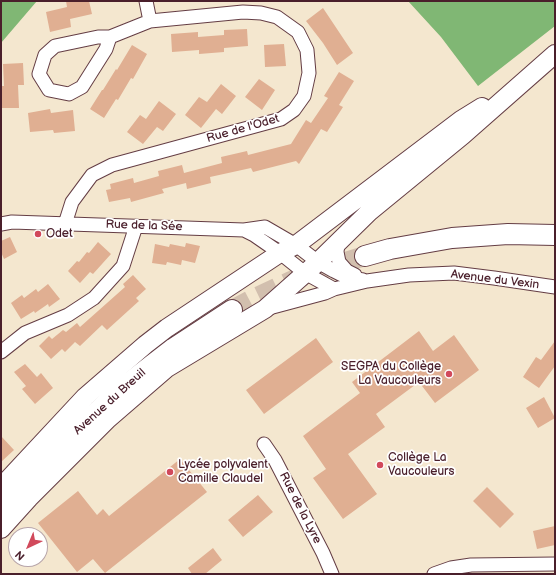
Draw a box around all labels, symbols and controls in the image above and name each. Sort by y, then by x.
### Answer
street label: Rue de l'Odet [205,112,281,146]
street label: Rue de la Sée [105,217,183,235]
place label: Odet [46,227,73,241]
marker: Odet [33,229,43,239]
street label: Avenue du Vexin [450,267,540,293]
place label: SEGPA du Collège La Vaucouleurs [341,360,441,388]
street label: Avenue du Breuil [71,366,149,438]
marker: SEGPA du Collège La Vaucouleurs [444,369,454,379]
place label: Collège La Vaucouleurs [388,451,454,479]
place label: Lycée polyvalent Camille Claudel [178,458,268,486]
marker: Collège La Vaucouleurs [375,460,385,470]
marker: Lycée polyvalent Camille Claudel [165,467,175,477]
street label: Rue de la Lyre [276,470,324,546]
north arrow [8,527,48,567]
text: N [13,548,28,563]

